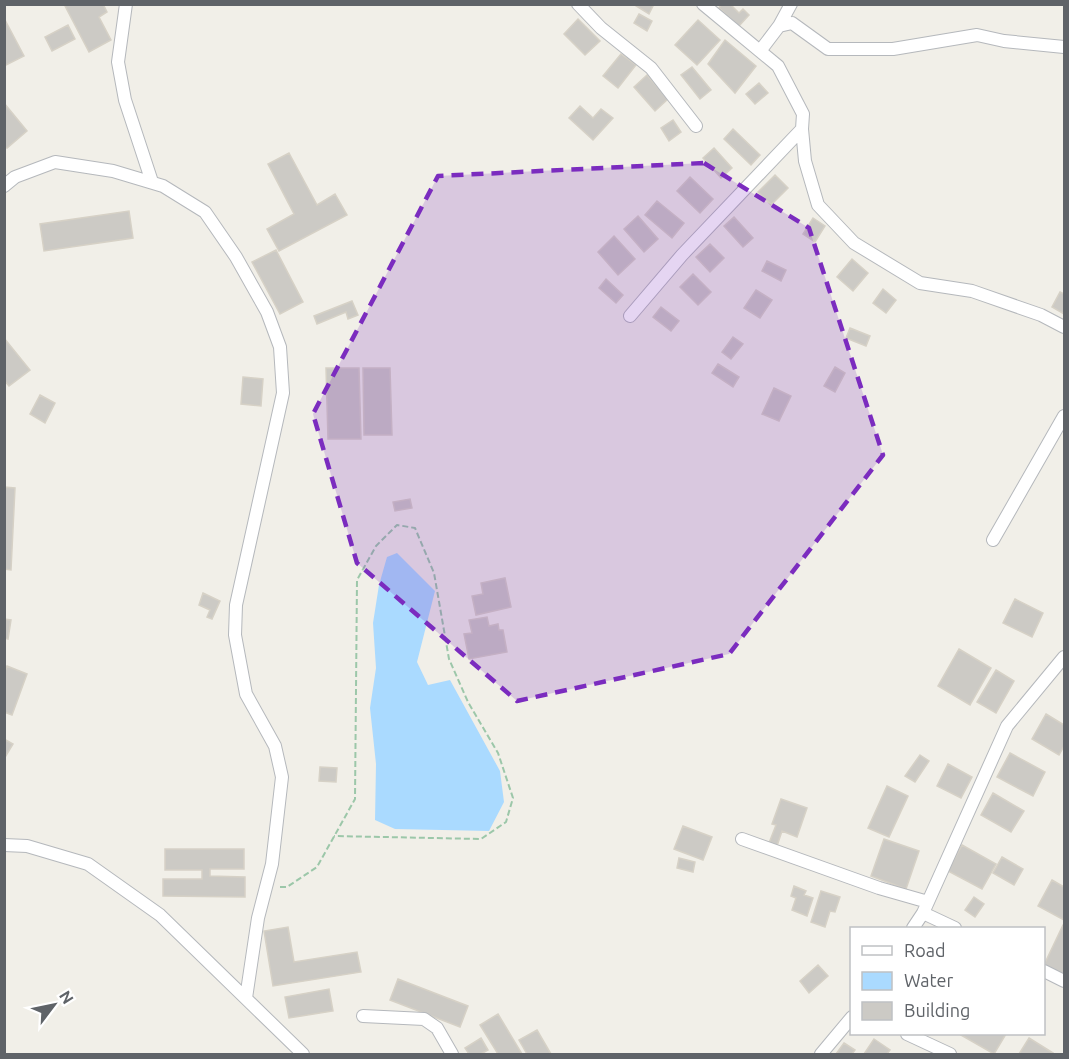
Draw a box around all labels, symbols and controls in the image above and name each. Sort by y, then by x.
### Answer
legend [850,927,1045,1035]
text: Road [904,940,946,960]
text: Water [904,970,954,990]
north arrow [24,975,84,1035]
text: N [56,987,78,1007]
text: Building [904,1000,970,1020]

